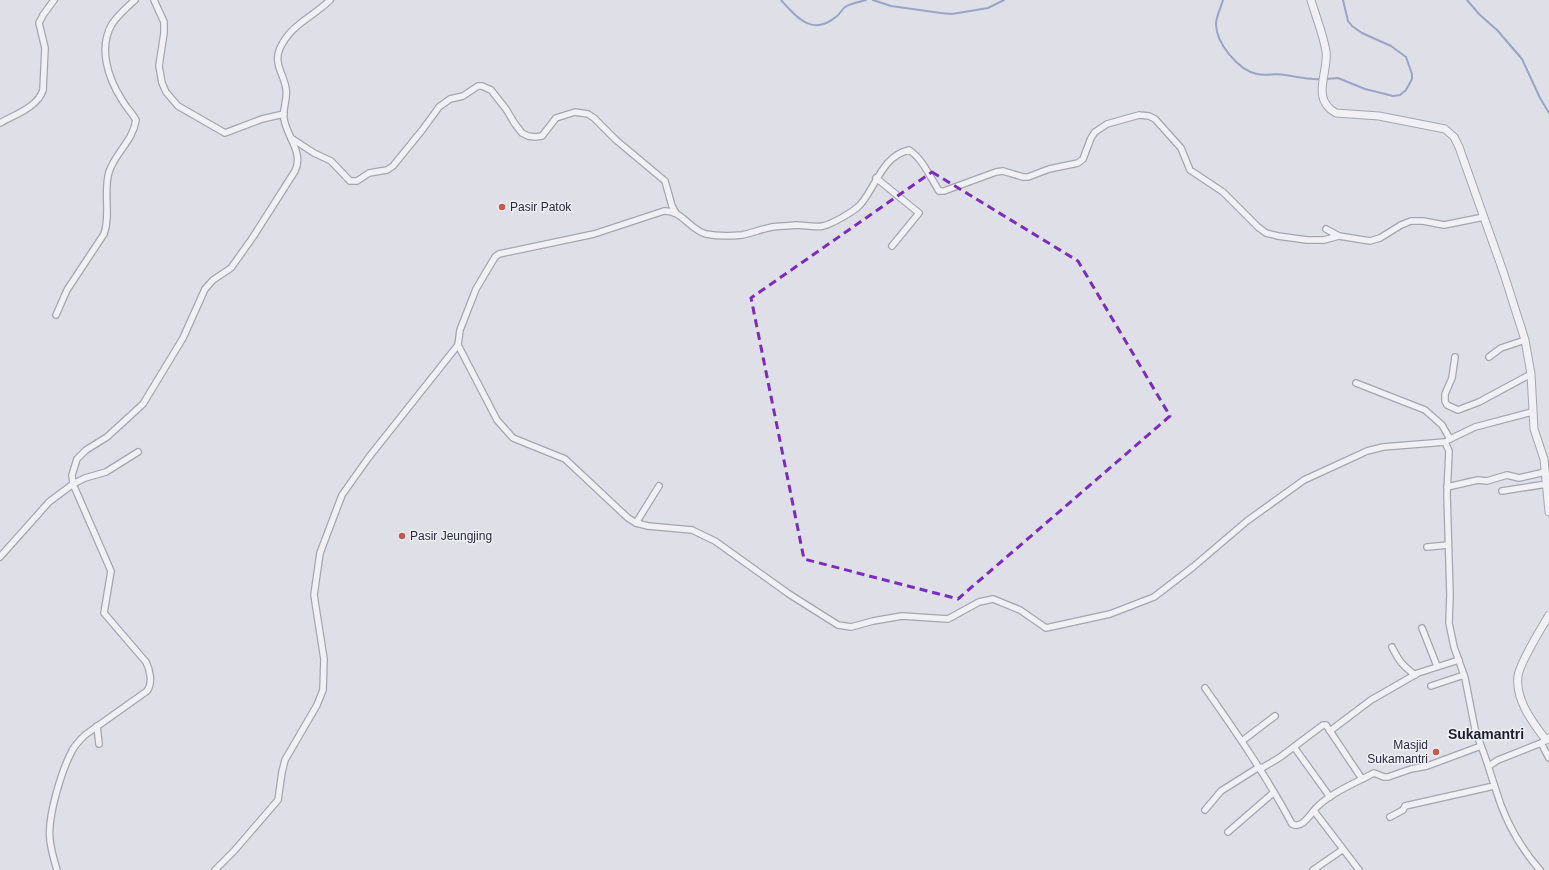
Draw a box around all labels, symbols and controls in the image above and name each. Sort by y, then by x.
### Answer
place label: Pasir Patok [510,200,572,214]
marker: Pasir Patok [497,202,507,212]
place label: Pasir Jeungjing [410,529,492,543]
marker: Pasir Jeungjing [397,531,407,541]
district label: Sukamantri [1448,726,1524,742]
place label: Masjid Sukamantri [1367,738,1428,766]
marker: Masjid Sukamantri [1431,747,1441,757]

